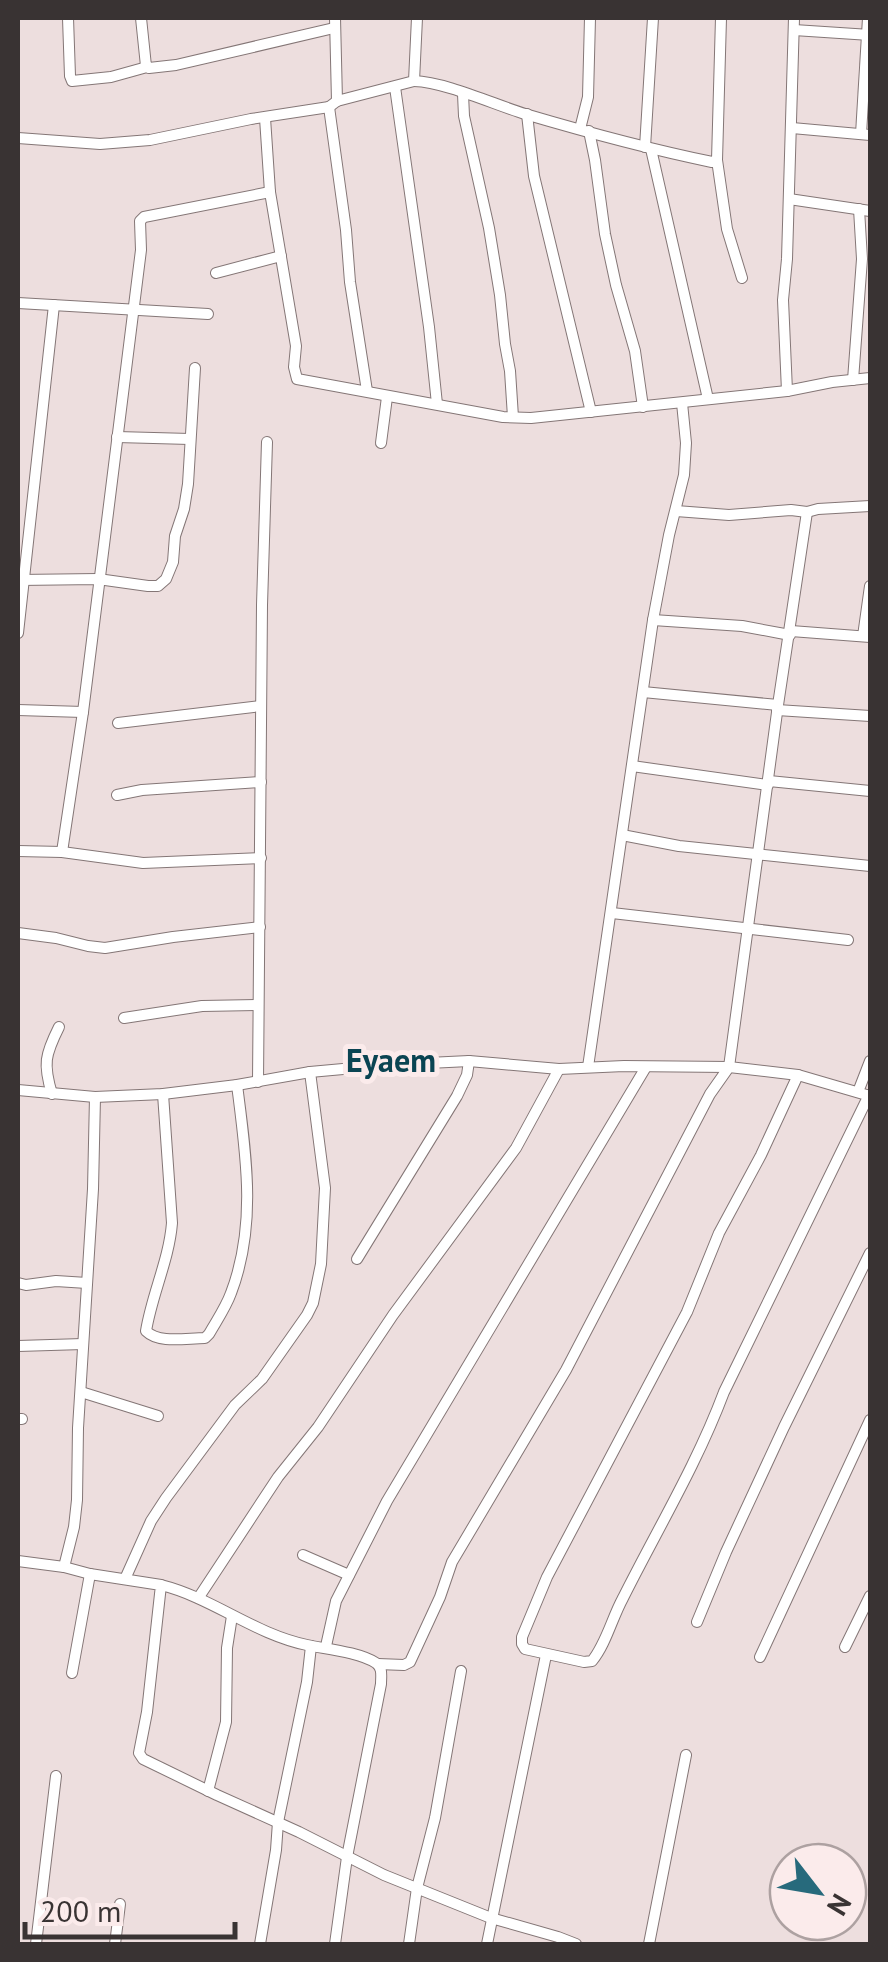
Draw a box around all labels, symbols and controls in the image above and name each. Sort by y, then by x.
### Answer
district label: Eyaem [346,1039,436,1081]
north arrow [768,1842,868,1942]
scale bar [25,1877,235,1939]
text: N [819,1888,860,1923]
text: 200 m [40,1891,121,1930]

